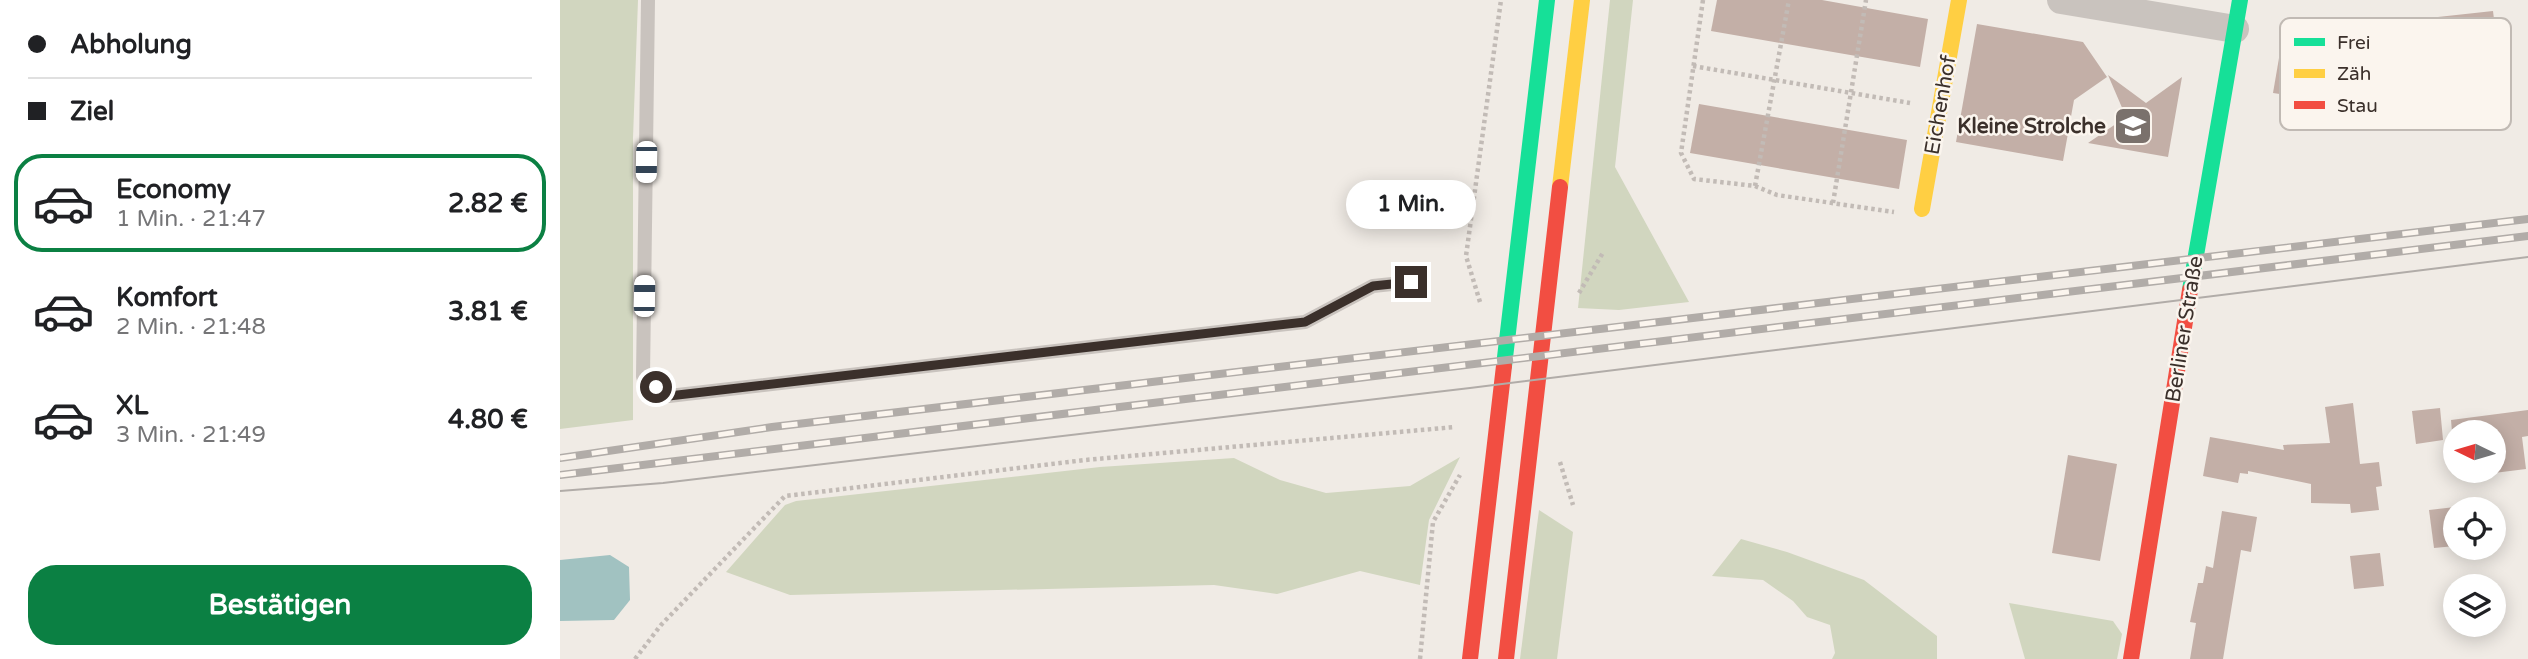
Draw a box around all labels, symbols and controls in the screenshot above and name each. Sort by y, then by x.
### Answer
legend [2280,18,2511,130]
text: Abholung [70,29,192,60]
text: Frei [2337,32,2371,54]
street label: Eichenhof [1919,53,1962,157]
text: Zäh [2337,63,2371,85]
text: Stau [2337,95,2378,117]
text: Ziel [70,96,114,127]
school or university icon: Kleine Strolche [2112,105,2154,147]
place label: Kleine Strolche [1957,114,2106,139]
car [636,141,657,183]
icon: car [32,172,95,235]
text: Economy [116,174,231,205]
callout: 1 Min. [1346,180,1476,230]
text: 2.82 € [448,188,528,219]
text: 1 Min. [1377,190,1445,218]
text: 1 Min. · 21:47 [116,205,266,233]
street label: Berliner Straße [2161,254,2208,404]
route end [1395,266,1427,298]
car [634,275,655,317]
icon: car [32,280,95,343]
text: Komfort [116,282,218,313]
text: 3.81 € [448,296,528,327]
text: 2 Min. · 21:48 [116,313,266,341]
route start [640,371,672,403]
icon: car [32,388,95,451]
text: XL [116,390,148,421]
text: 4.80 € [448,404,528,435]
north arrow [2443,420,2506,483]
map controls [2443,420,2506,637]
text: 3 Min. · 21:49 [116,421,266,449]
button: locate [2443,497,2506,560]
button: Bestätigen [28,565,532,645]
button: layers [2443,574,2506,637]

